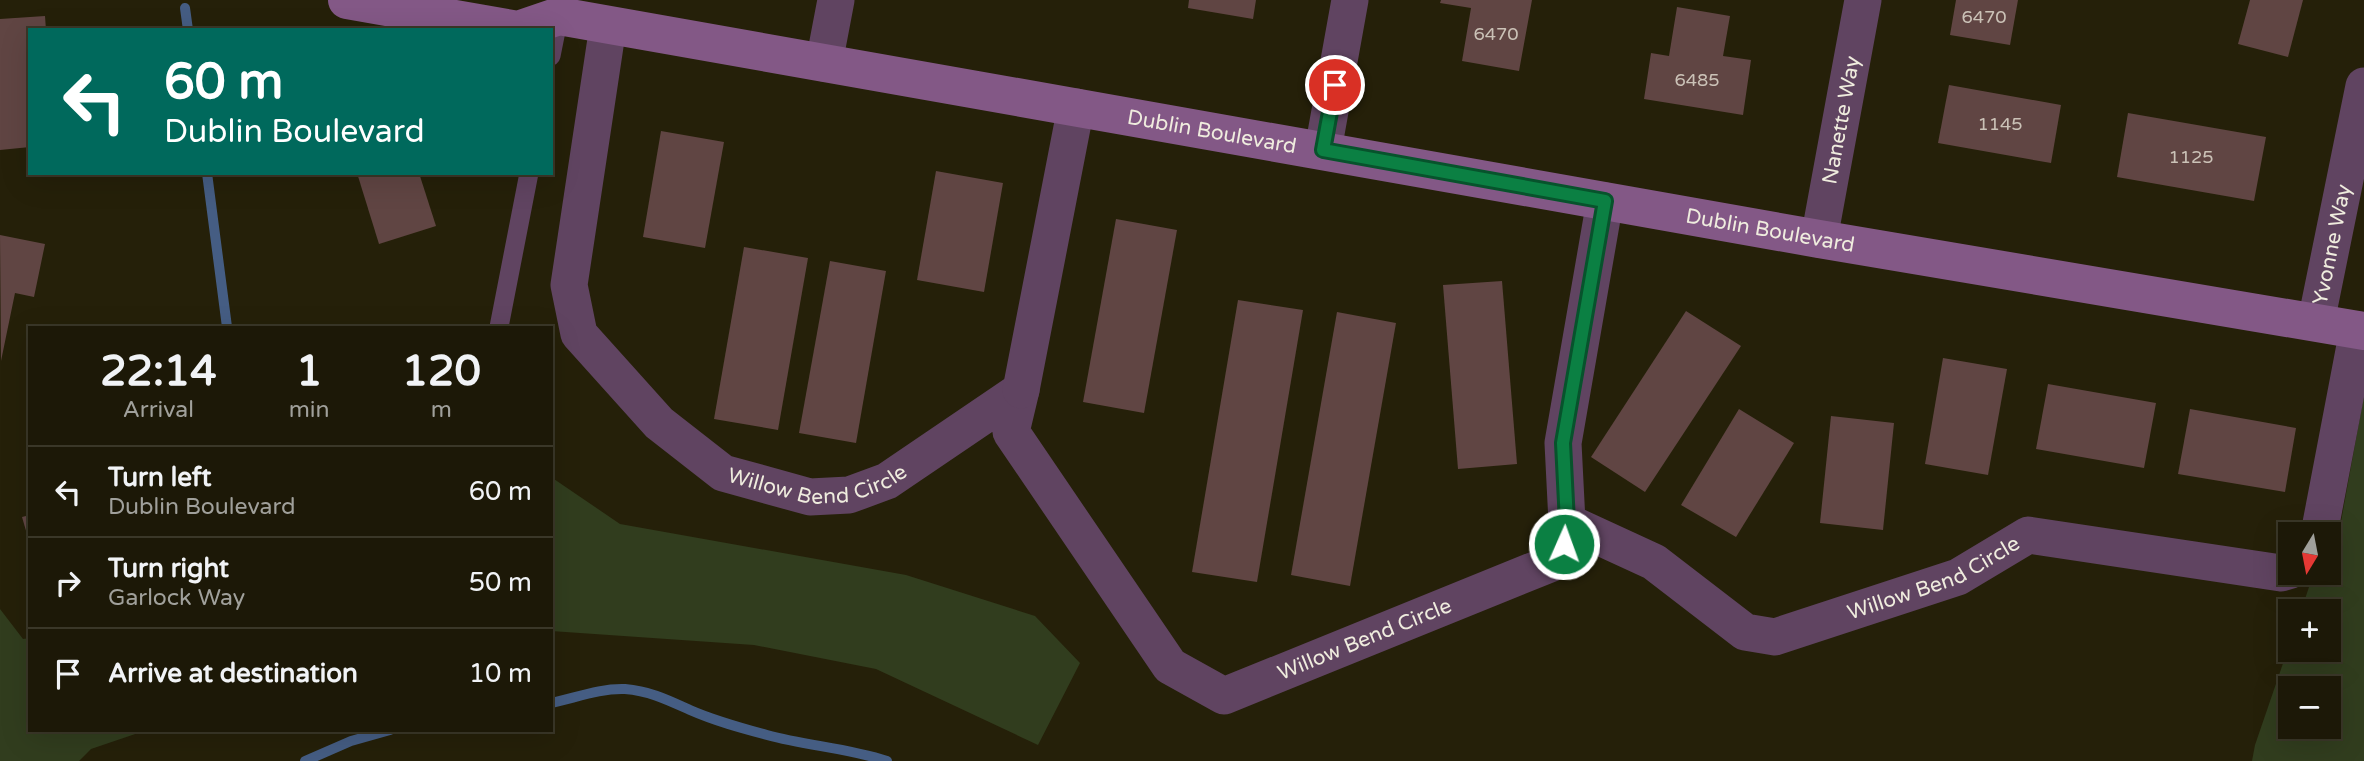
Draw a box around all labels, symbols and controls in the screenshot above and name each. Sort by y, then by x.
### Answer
house number: 6470 [1961,6,2007,28]
house number: 6470 [1473,23,1519,45]
text: 60 m [164,53,283,112]
street label: Nanette Way [1817,54,1865,186]
pin [1305,55,1365,115]
icon: left [49,56,140,147]
icon: arrive [1316,66,1354,104]
house number: 6485 [1674,69,1720,91]
street label: Dublin Boulevard [1125,104,1298,159]
text: Dublin Boulevard [164,113,425,151]
house number: 1145 [1977,113,2023,135]
house number: 1125 [2168,146,2214,168]
street label: Yvonne Way [2307,182,2356,307]
street label: Dublin Boulevard [1684,203,1857,257]
text: 22:14 [100,346,217,397]
text: 1 [296,346,322,397]
text: 120 [402,346,481,397]
text: Arrival [123,396,194,424]
text: min [289,396,330,424]
text: m [431,396,452,424]
street label: Willow Bend Circle [723,450,909,482]
text: Willow Bend Circle [725,459,911,509]
text: Turn left [108,462,211,493]
icon: left [49,473,87,511]
text: 60 m [469,476,532,507]
text: Dublin Boulevard [108,493,295,521]
position arrow [1527,507,1601,581]
north arrow [2278,522,2342,584]
map controls [2278,522,2341,739]
street label: Willow Bend Circle [1844,530,2024,625]
text: Turn right [108,553,229,584]
icon: right [49,564,87,602]
text: 50 m [469,567,532,598]
text: Garlock Way [108,584,245,612]
street label: Willow Bend Circle [1274,593,1455,685]
button: + [2278,599,2341,662]
icon: arrive [49,655,87,693]
text: Arrive at destination [108,658,358,689]
text: 10 m [469,658,532,689]
button: − [2278,676,2341,739]

